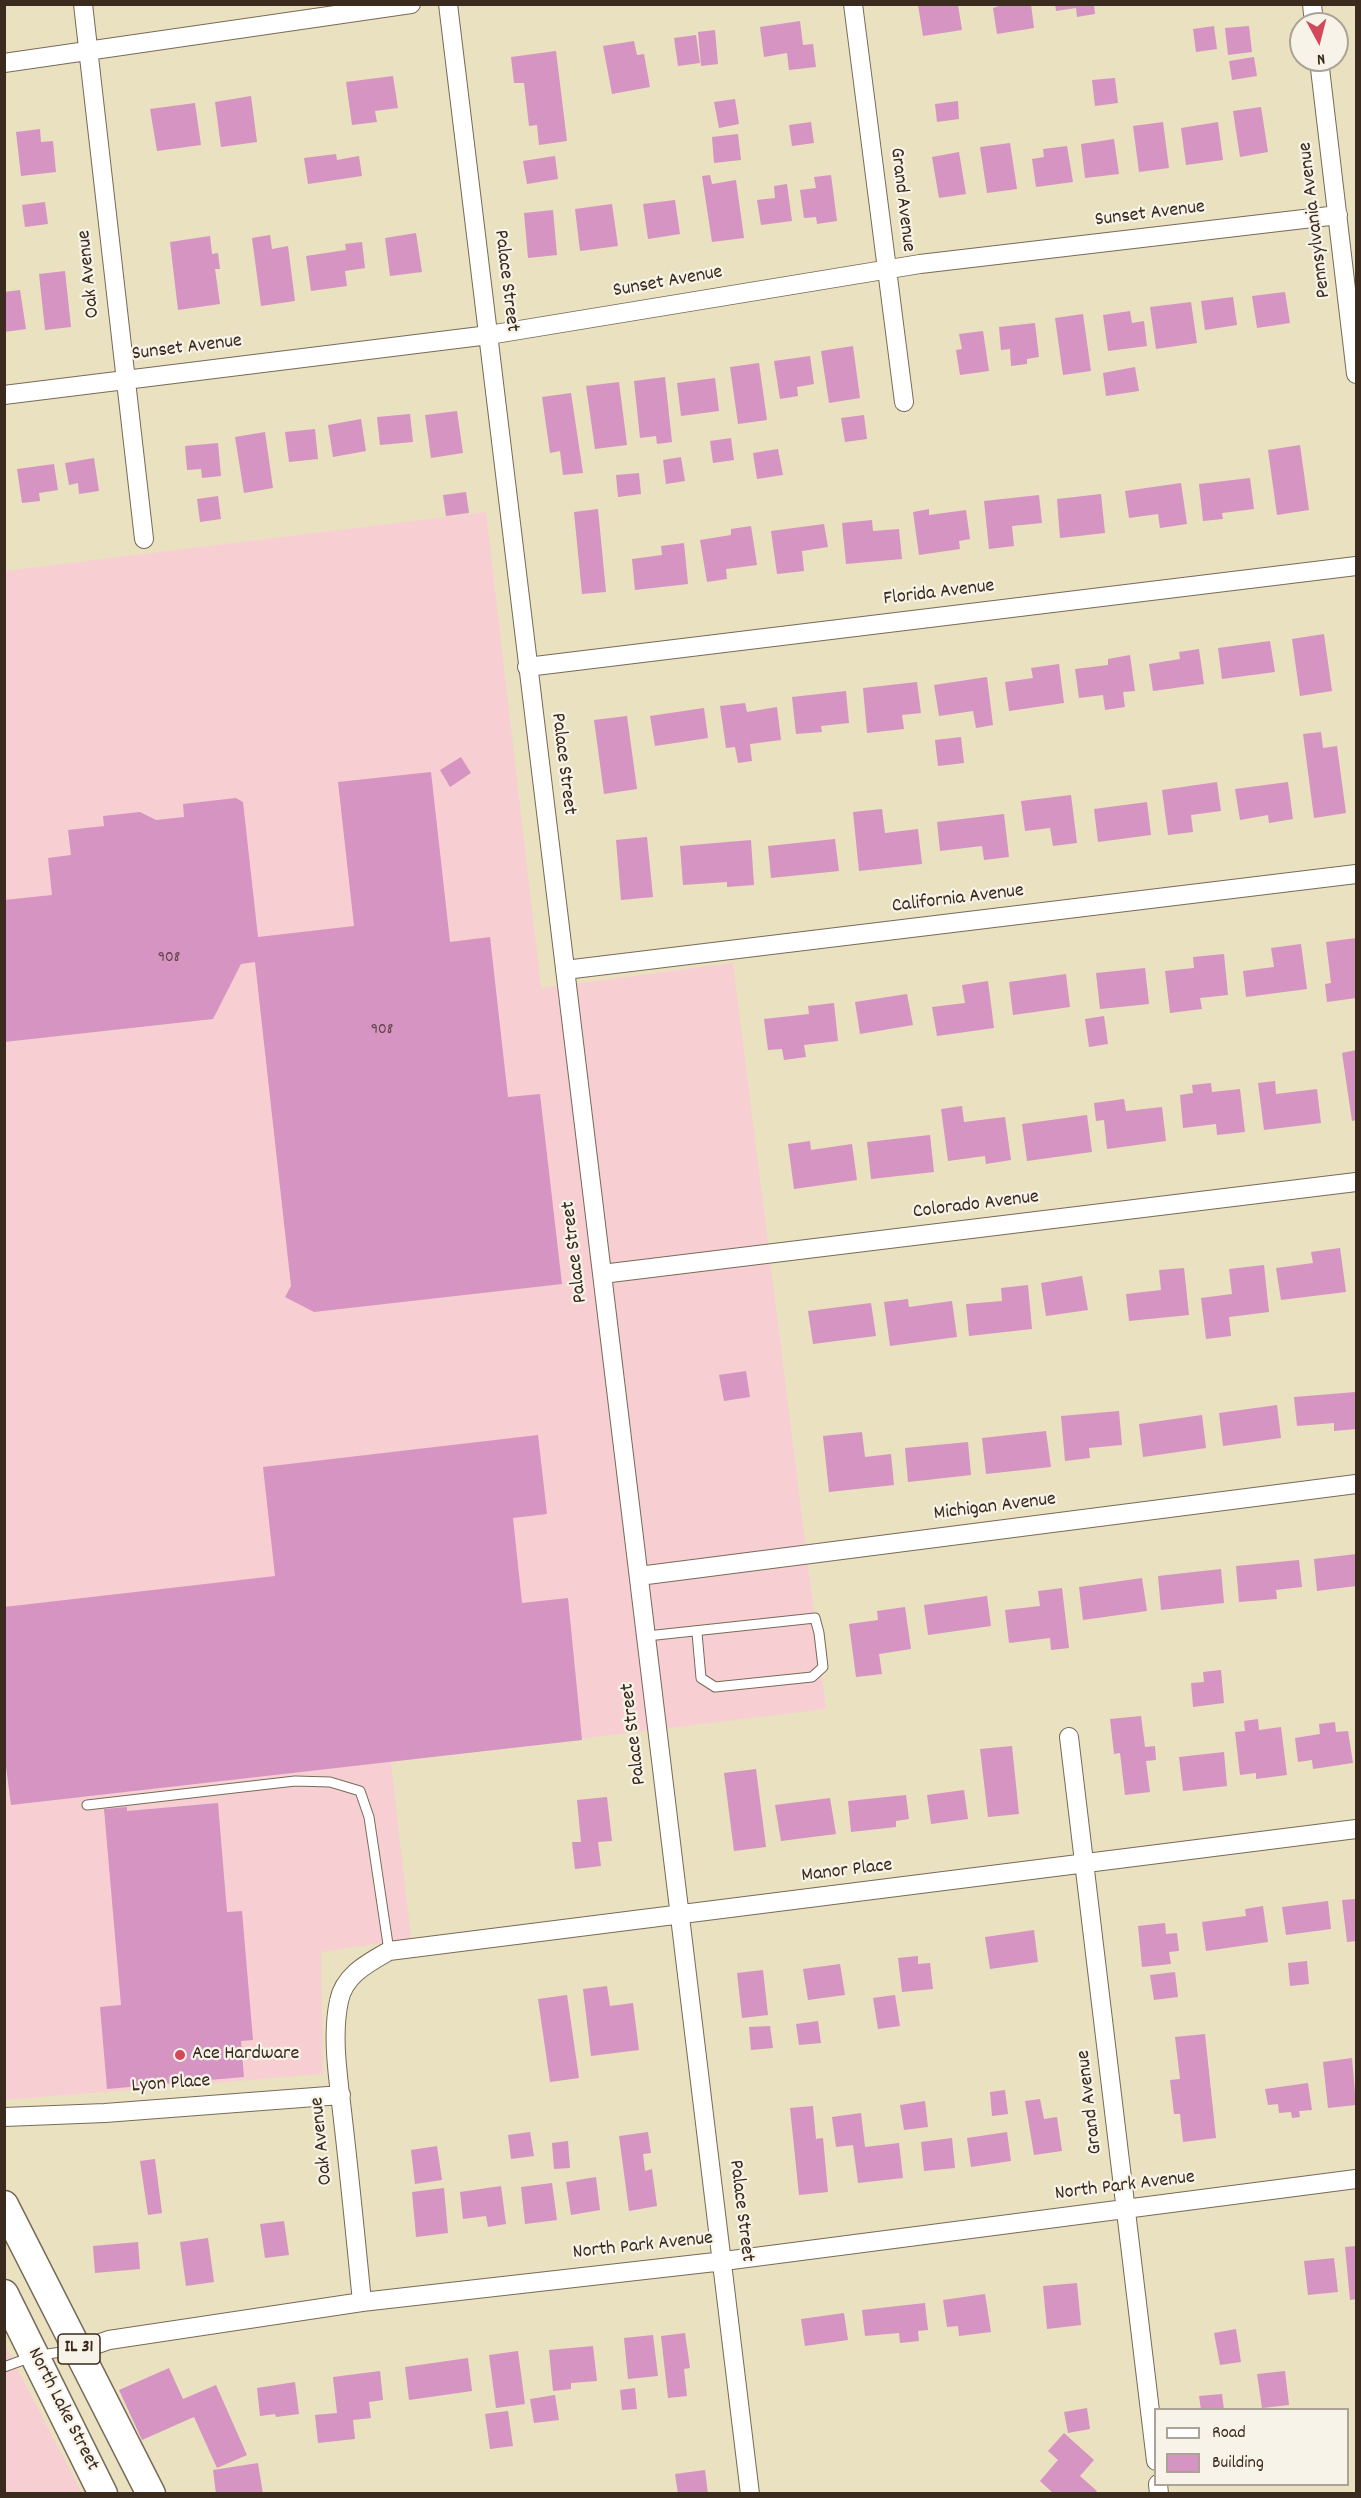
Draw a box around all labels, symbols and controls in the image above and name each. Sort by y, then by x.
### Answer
north arrow [1289,12,1349,72]
text: N [1316,46,1326,70]
street label: Pennsylvania Avenue [1295,141,1337,299]
street label: Grand Avenue [883,147,919,253]
street label: Sunset Avenue [1094,196,1206,234]
street label: Oak Avenue [73,229,107,319]
street label: Palace Street [487,229,523,333]
street label: Sunset Avenue [611,262,725,304]
street label: Sunset Avenue [131,330,243,368]
street label: Florida Avenue [882,575,996,613]
street label: Palace Street [544,712,580,816]
street label: California Avenue [891,880,1025,920]
house number: 908 [158,949,180,969]
house number: 908 [371,1021,393,1041]
street label: Colorado Avenue [912,1186,1040,1226]
street label: Palace Street [558,1200,594,1304]
street label: Michigan Avenue [933,1489,1057,1527]
street label: Palace Street [617,1682,653,1786]
street label: Manor Place [800,1855,894,1889]
place label: Ace Hardware [192,2043,299,2067]
marker: Ace Hardware [173,2048,187,2062]
street label: Grand Avenue [1073,2049,1109,2155]
street label: Lyon Place [131,2070,211,2100]
street label: Oak Avenue [306,2096,340,2186]
street label: Palace Street [722,2159,758,2263]
street label: North Park Avenue [1054,2167,1196,2207]
street label: North Park Avenue [572,2228,714,2266]
road number: IL 31 [58,2334,100,2364]
street label: North Lake Street [21,2344,103,2476]
legend [1154,2408,1349,2486]
text: Road [1212,2421,1246,2446]
text: Building [1212,2451,1264,2476]

